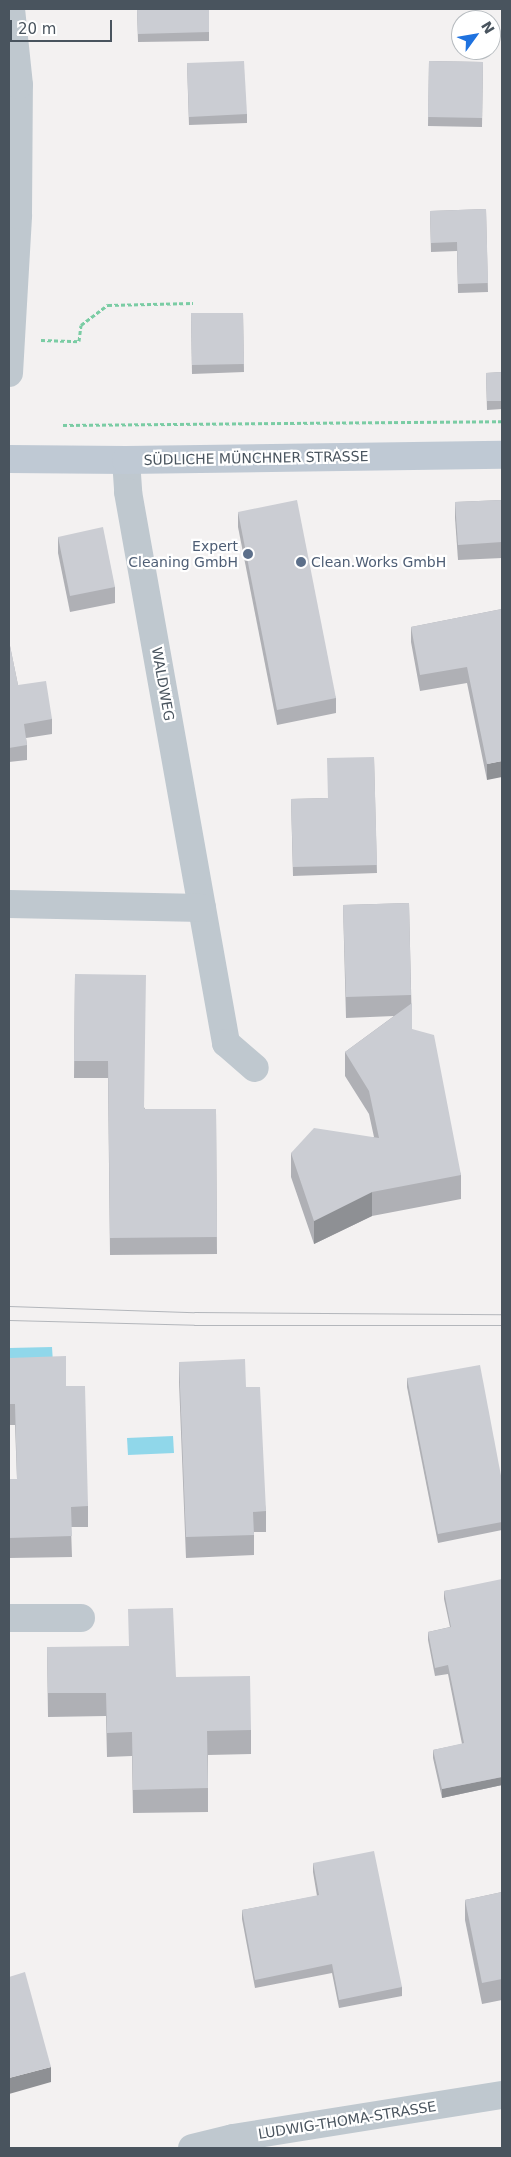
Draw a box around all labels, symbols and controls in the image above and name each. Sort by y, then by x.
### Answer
scale bar [12,10,115,42]
north arrow [451,10,501,60]
text: N [478,18,498,37]
text: 20 m [18,20,56,38]
street label: SÜDLICHE MÜNCHNER STRASSE [143,448,369,468]
place label: Expert Cleaning GmbH [128,538,238,570]
marker: Expert Cleaning GmbH [242,548,254,560]
place label: Clean.Works GmbH [311,554,446,570]
marker: Clean.Works GmbH [295,556,307,568]
street label: WALDWEG [148,646,178,722]
street label: LUDWIG-THOMA-STRASSE [257,2098,437,2142]

